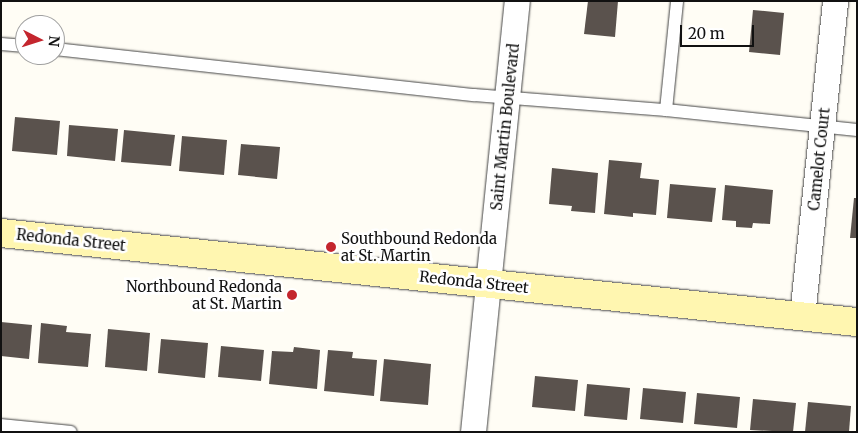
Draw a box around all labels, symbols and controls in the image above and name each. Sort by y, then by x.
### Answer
north arrow [15,15,65,65]
scale bar [683,15,757,47]
text: 20 m [688,24,725,43]
text: N [44,35,63,48]
street label: Saint Martin Boulevard [487,42,523,212]
street label: Camelot Court [805,107,833,211]
street label: Redonda Street [15,225,127,255]
place label: Southbound Redonda at St. Martin [341,229,497,264]
marker: Southbound Redonda at St. Martin [325,241,337,253]
street label: Redonda Street [418,267,530,297]
place label: Northbound Redonda at St. Martin [126,277,282,312]
marker: Northbound Redonda at St. Martin [286,289,298,301]

